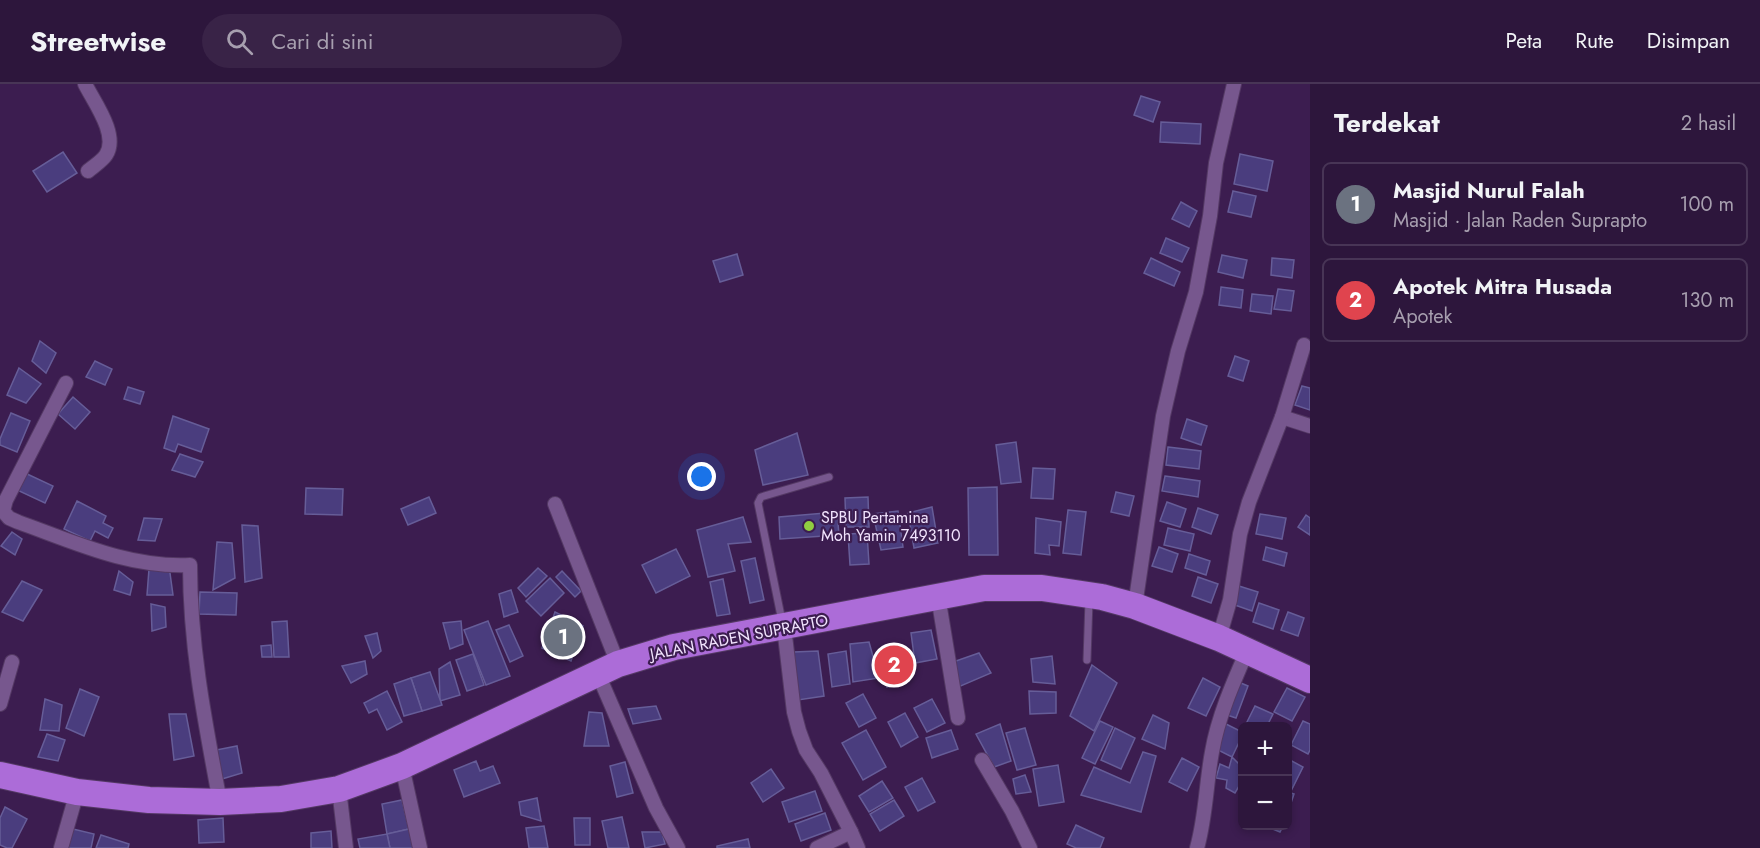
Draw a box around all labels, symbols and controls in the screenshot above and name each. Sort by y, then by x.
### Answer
search box [202,14,622,68]
text: Streetwise [30,21,166,62]
icon: search [223,25,256,58]
text: Cari di sini [271,25,374,57]
text: Peta [1505,26,1542,56]
text: Rute [1575,26,1614,56]
text: Disimpan [1647,26,1730,56]
text: Terdekat [1334,104,1440,142]
text: 2 hasil [1681,109,1736,138]
text: Masjid Nurul Falah [1393,174,1585,206]
text: 1 [1350,190,1361,219]
text: 100 m [1679,190,1734,219]
text: Masjid · Jalan Raden Suprapto [1393,206,1647,235]
text: Apotek Mitra Husada [1393,270,1612,302]
text: 2 [1349,286,1362,315]
text: 130 m [1680,286,1734,315]
text: Apotek [1393,302,1452,331]
your location [687,462,716,491]
place label: SPBU Pertamina Moh Yamin 7493110 [821,506,961,547]
marker: SPBU Pertamina Moh Yamin 7493110 [802,519,816,533]
street label: JALAN RADEN SUPRAPTO [646,608,830,666]
pin: 1 [544,614,582,660]
pin: 2 [874,642,914,688]
map controls [1238,722,1292,830]
button: + [1238,722,1292,776]
button: − [1238,776,1292,830]

